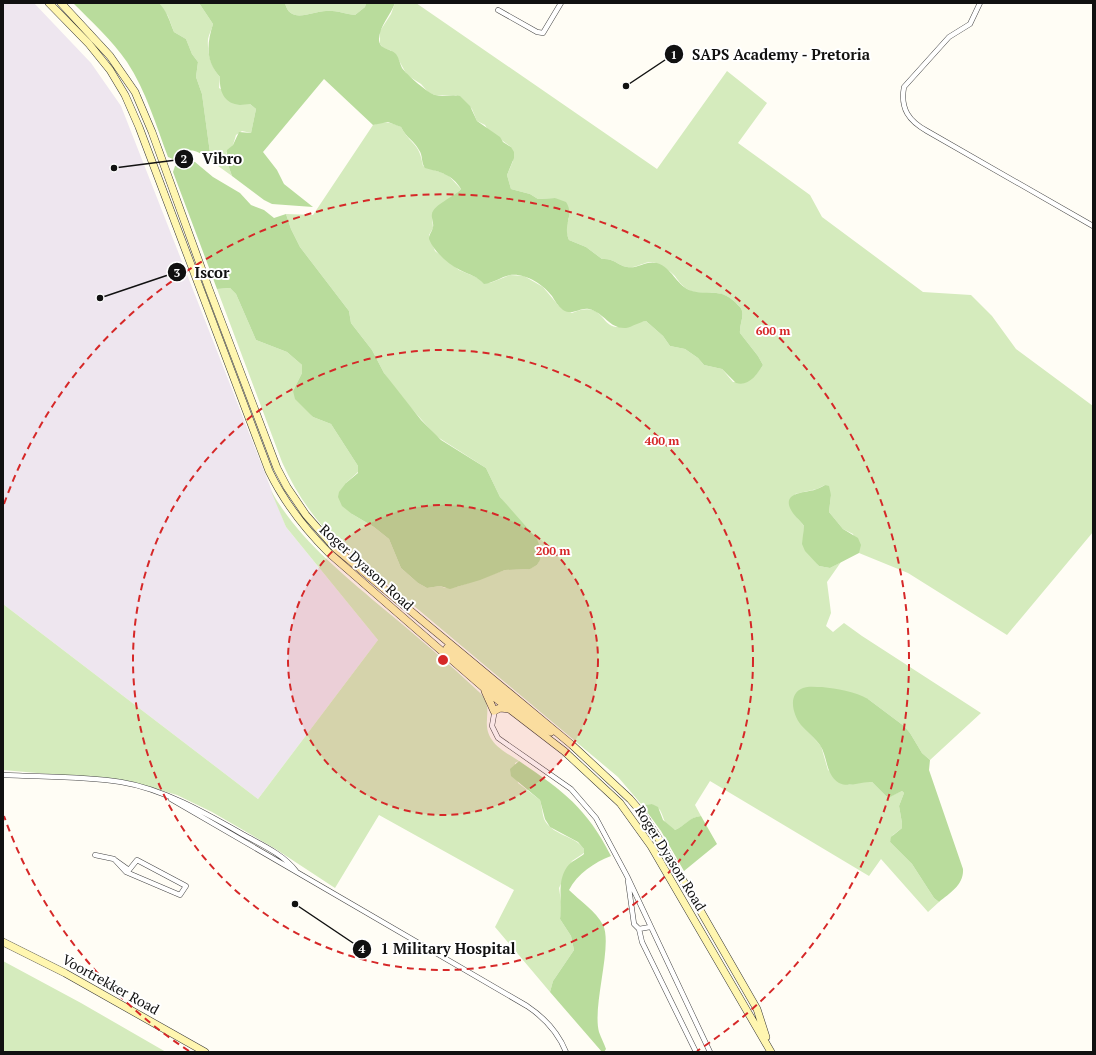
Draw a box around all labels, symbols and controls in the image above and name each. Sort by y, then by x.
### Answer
callout: SAPS Academy - Pretoria [664,41,879,68]
text: SAPS Academy - Pretoria [692,44,871,64]
text: 1 [671,47,677,62]
callout: Vibro [174,145,250,172]
text: Vibro [202,148,242,168]
text: 2 [181,151,188,166]
callout: Iscor [167,259,237,286]
text: Iscor [195,262,230,282]
text: 3 [174,265,181,280]
text: 600 m [756,323,790,338]
text: 400 m [645,433,679,448]
street label: Roger Dyason Road [316,520,418,614]
text: 200 m [536,543,570,558]
centre of rings [436,653,450,667]
street label: Roger Dyason Road [631,802,711,914]
callout: 1 Military Hospital [352,935,523,962]
text: 1 Military Hospital [381,938,516,958]
text: 4 [359,941,366,956]
street label: Voortrekker Road [59,949,163,1019]

